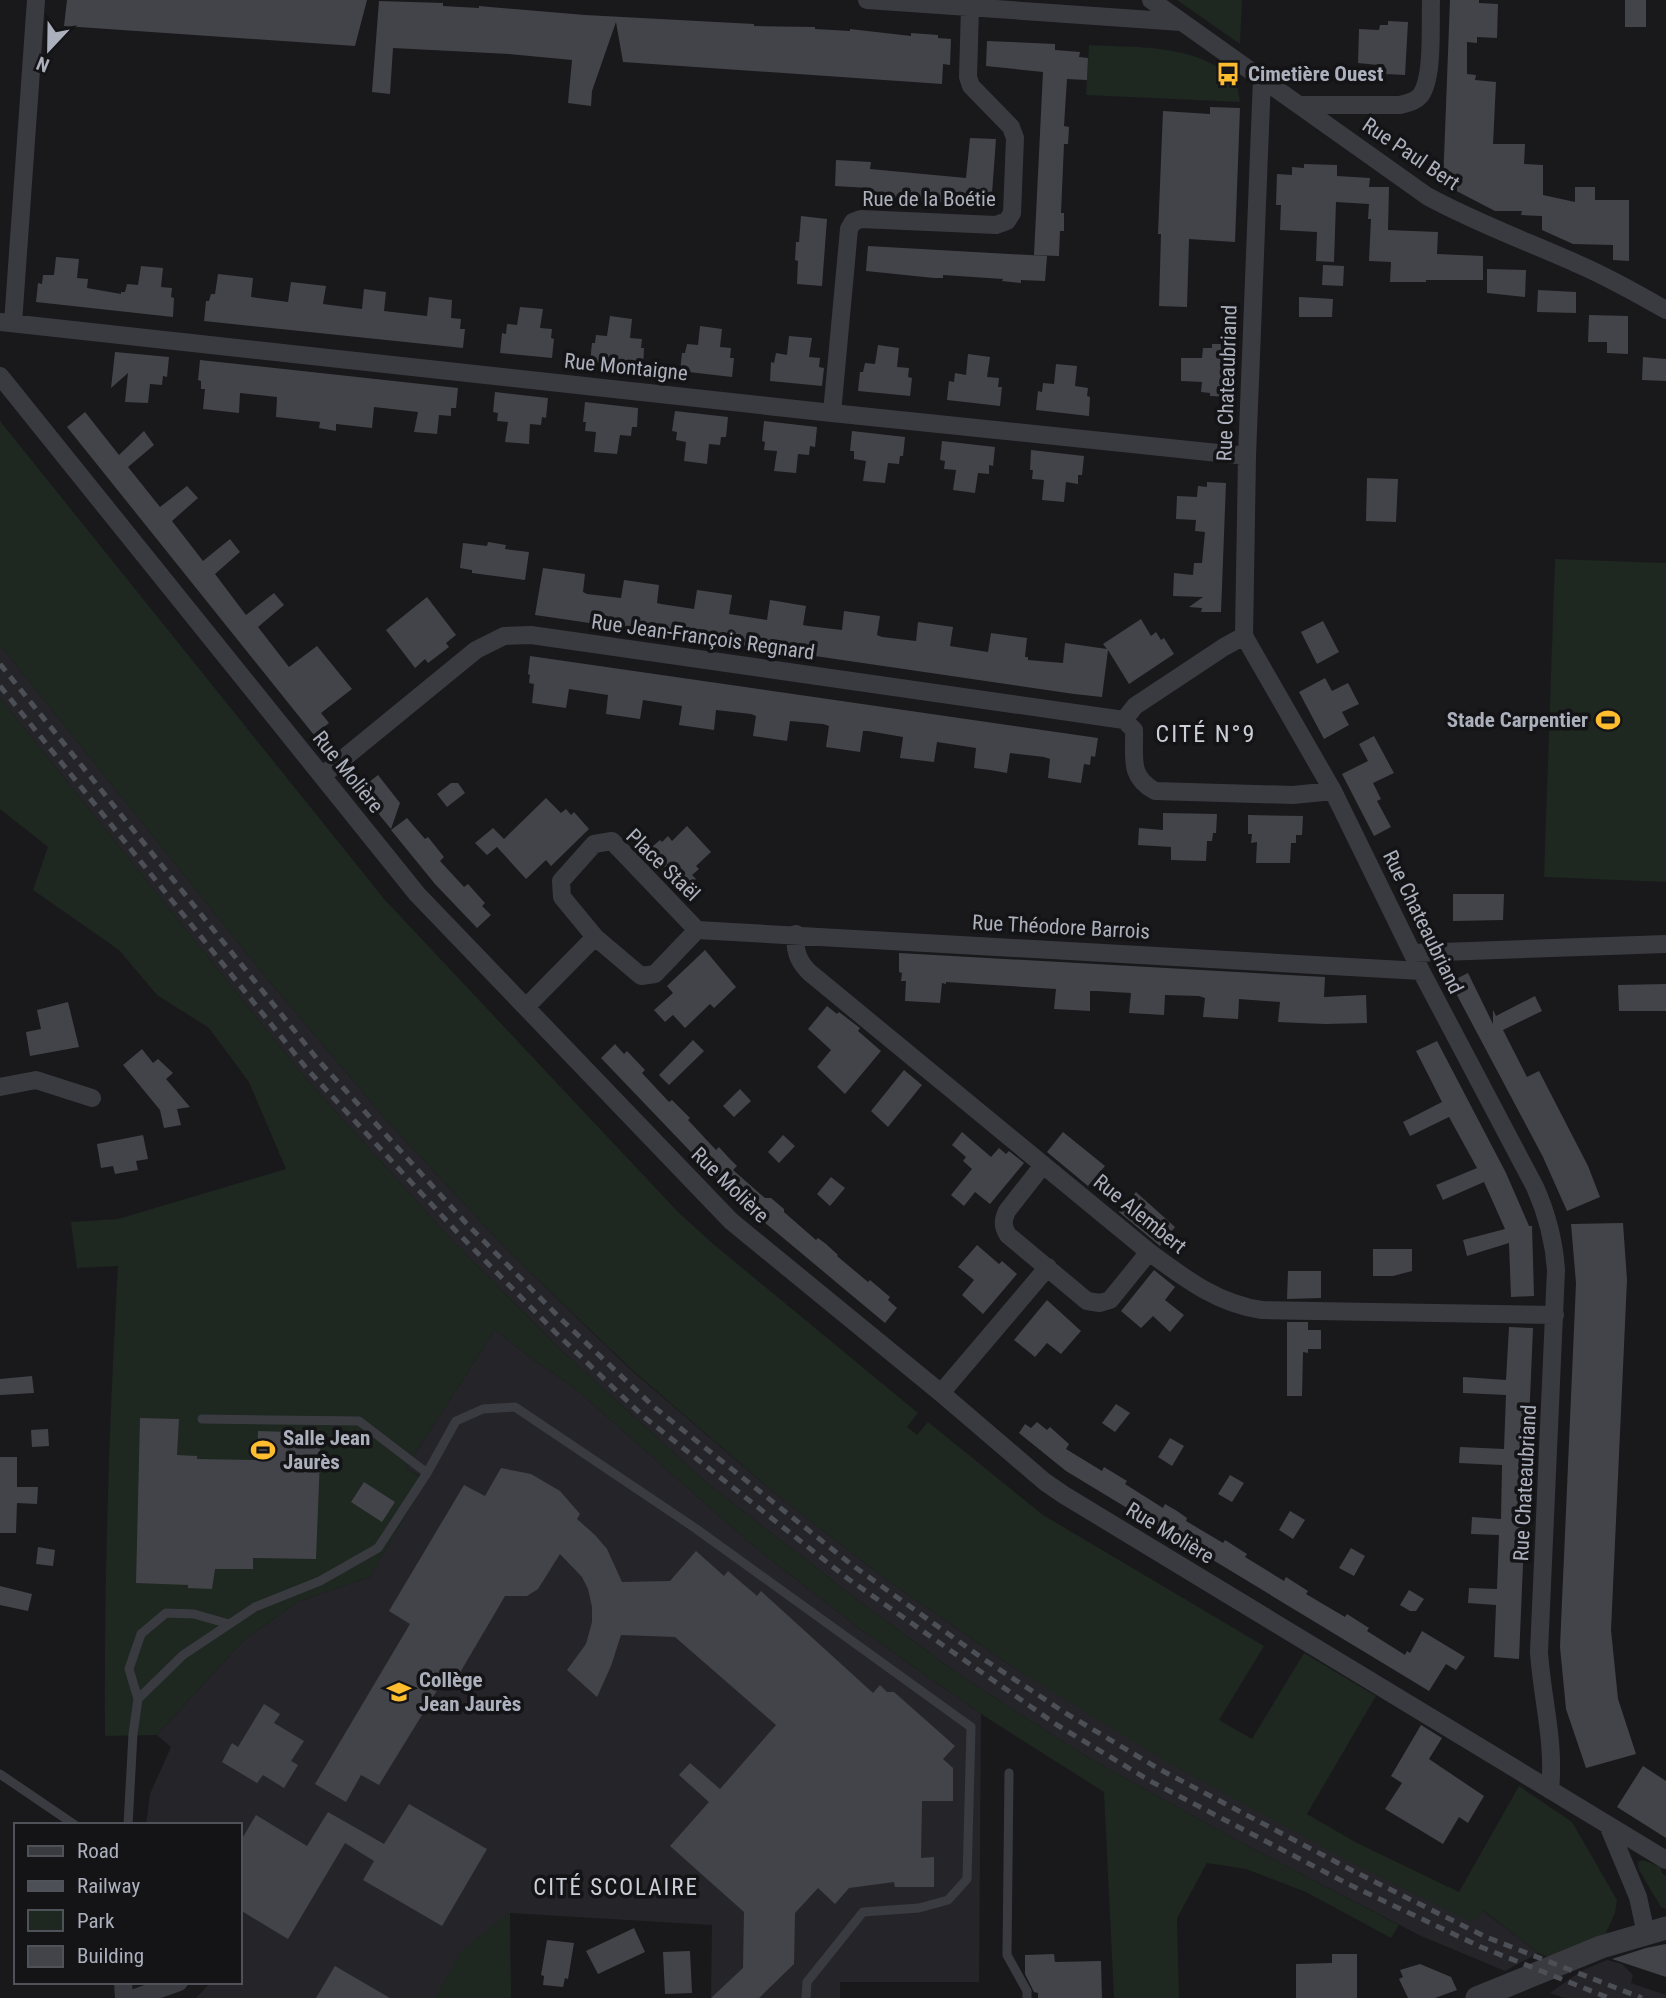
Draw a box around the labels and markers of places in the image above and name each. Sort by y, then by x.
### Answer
bus stop icon: Cimetière Ouest [1214,60,1242,88]
place label: Cimetière Ouest [1248,62,1383,86]
sports icon: Stade Carpentier [1594,706,1622,734]
place label: Stade Carpentier [1447,708,1588,732]
place label: Salle Jean Jaurès [283,1426,370,1474]
sports icon: Salle Jean Jaurès [249,1436,277,1464]
place label: Collège Jean Jaurès [419,1668,521,1716]
school or university icon: Collège Jean Jaurès [385,1678,413,1706]

